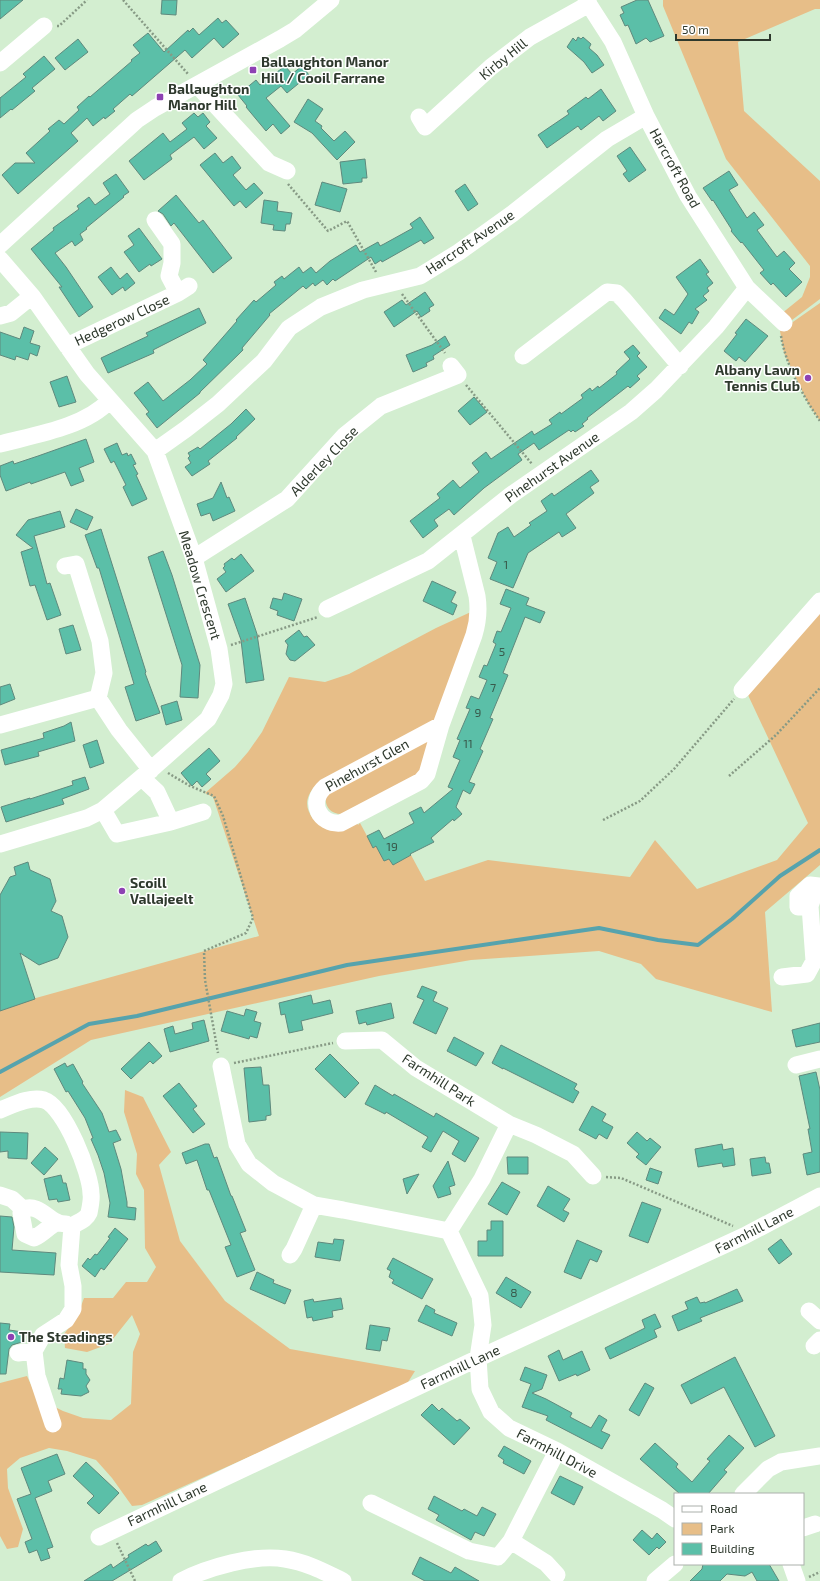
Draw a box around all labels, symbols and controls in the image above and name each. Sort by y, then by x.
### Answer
scale bar [676,16,770,42]
text: 50 m [682,22,709,36]
street label: Kirby Hill [475,34,531,83]
place label: Ballaughton Manor Hill / Cooil Farrane [261,53,389,86]
marker: Ballaughton Manor Hill / Cooil Farrane [248,65,258,75]
place label: Ballaughton Manor Hill [168,80,249,113]
marker: Ballaughton Manor Hill [155,92,165,102]
street label: Harcroft Road [646,125,704,211]
street label: Harcroft Avenue [422,206,517,277]
street label: Hedgerow Close [72,290,172,349]
place label: Albany Lawn Tennis Club [715,361,800,394]
marker: Albany Lawn Tennis Club [803,373,813,383]
street label: Alderley Close [286,422,361,499]
street label: Pinehurst Avenue [501,428,602,505]
street label: Meadow Crescent [176,528,225,642]
house number: 1 [504,557,508,571]
house number: 5 [499,644,505,658]
house number: 7 [490,680,496,694]
house number: 9 [475,705,482,719]
street label: Pinehurst Glen [322,735,412,795]
house number: 11 [463,736,473,750]
house number: 19 [386,839,398,853]
place label: Scoill Vallajeelt [130,874,194,907]
marker: Scoill Vallajeelt [117,886,127,896]
street label: Farmhill Park [399,1050,479,1110]
street label: Farmhill Lane [712,1202,796,1257]
house number: 8 [510,1285,518,1299]
place label: The Steadings [19,1328,113,1345]
marker: The Steadings [6,1332,16,1342]
street label: Farmhill Lane [417,1341,502,1392]
street label: Farmhill Drive [514,1424,600,1481]
street label: Farmhill Lane [124,1478,209,1529]
legend [674,1493,804,1565]
text: Road [710,1501,738,1515]
text: Park [710,1521,735,1535]
text: Building [710,1541,755,1555]

